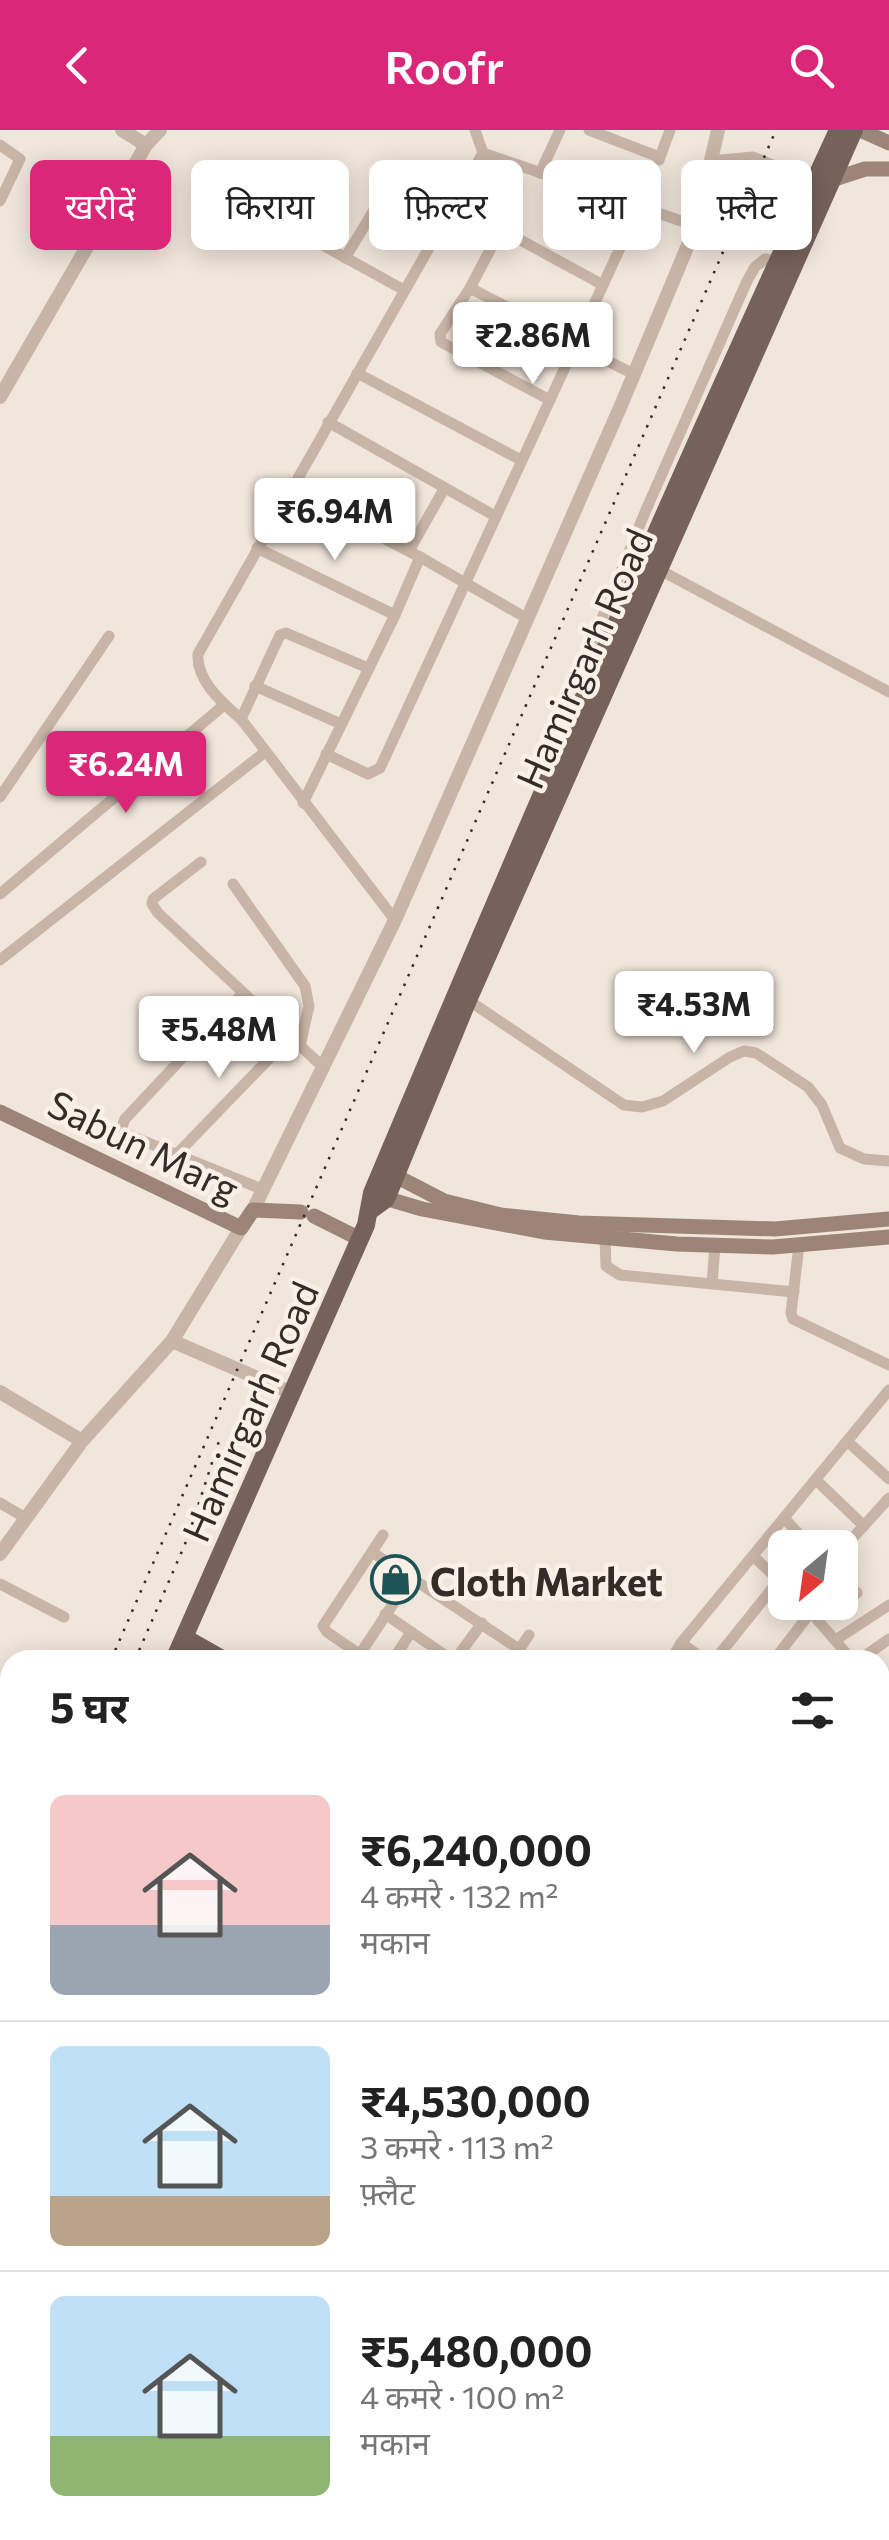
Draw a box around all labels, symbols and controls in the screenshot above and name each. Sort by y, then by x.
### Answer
icon: back [50,38,105,93]
text: Roofr [385,38,504,93]
icon: search [784,38,839,93]
chip: खरीदें [30,160,171,250]
chip: किराया [191,160,349,250]
chip: फ़िल्टर [369,160,523,250]
chip: नया [543,160,661,250]
chip: फ़्लैट [681,160,812,250]
pin: ₹2.86M [452,302,614,387]
text: ₹2.86M [475,314,591,354]
pin: ₹6.94M [254,478,416,563]
text: ₹6.94M [276,490,394,530]
street label: Hamirgarh Road [505,521,661,795]
pin: ₹6.24M [45,731,207,816]
text: ₹6.24M [68,743,184,783]
pin: ₹4.53M [613,971,775,1056]
text: ₹4.53M [637,983,751,1023]
pin: ₹5.48M [138,996,300,1081]
text: ₹5.48M [161,1008,277,1048]
street label: Sabun Marg [41,1079,247,1211]
street label: Hamirgarh Road [171,1274,327,1548]
north arrow [768,1530,858,1620]
map controls [768,1530,858,1620]
shop icon: Cloth Market [369,1554,421,1606]
place label: Cloth Market [430,1557,663,1604]
text: 5 घर [50,1680,128,1732]
icon: filters [785,1683,840,1738]
text: ₹6,240,000 [360,1823,592,1875]
icon: home [130,1835,250,1955]
text: 4 कमरे · 132 m² [360,1875,558,1915]
text: मकान [360,1921,430,1961]
text: ₹4,530,000 [360,2074,591,2126]
icon: home [130,2086,250,2206]
text: 3 कमरे · 113 m² [360,2126,554,2166]
text: फ़्लैट [360,2172,415,2212]
text: ₹5,480,000 [360,2324,593,2376]
icon: home [130,2336,250,2456]
text: 4 कमरे · 100 m² [360,2376,564,2416]
text: मकान [360,2422,430,2462]

